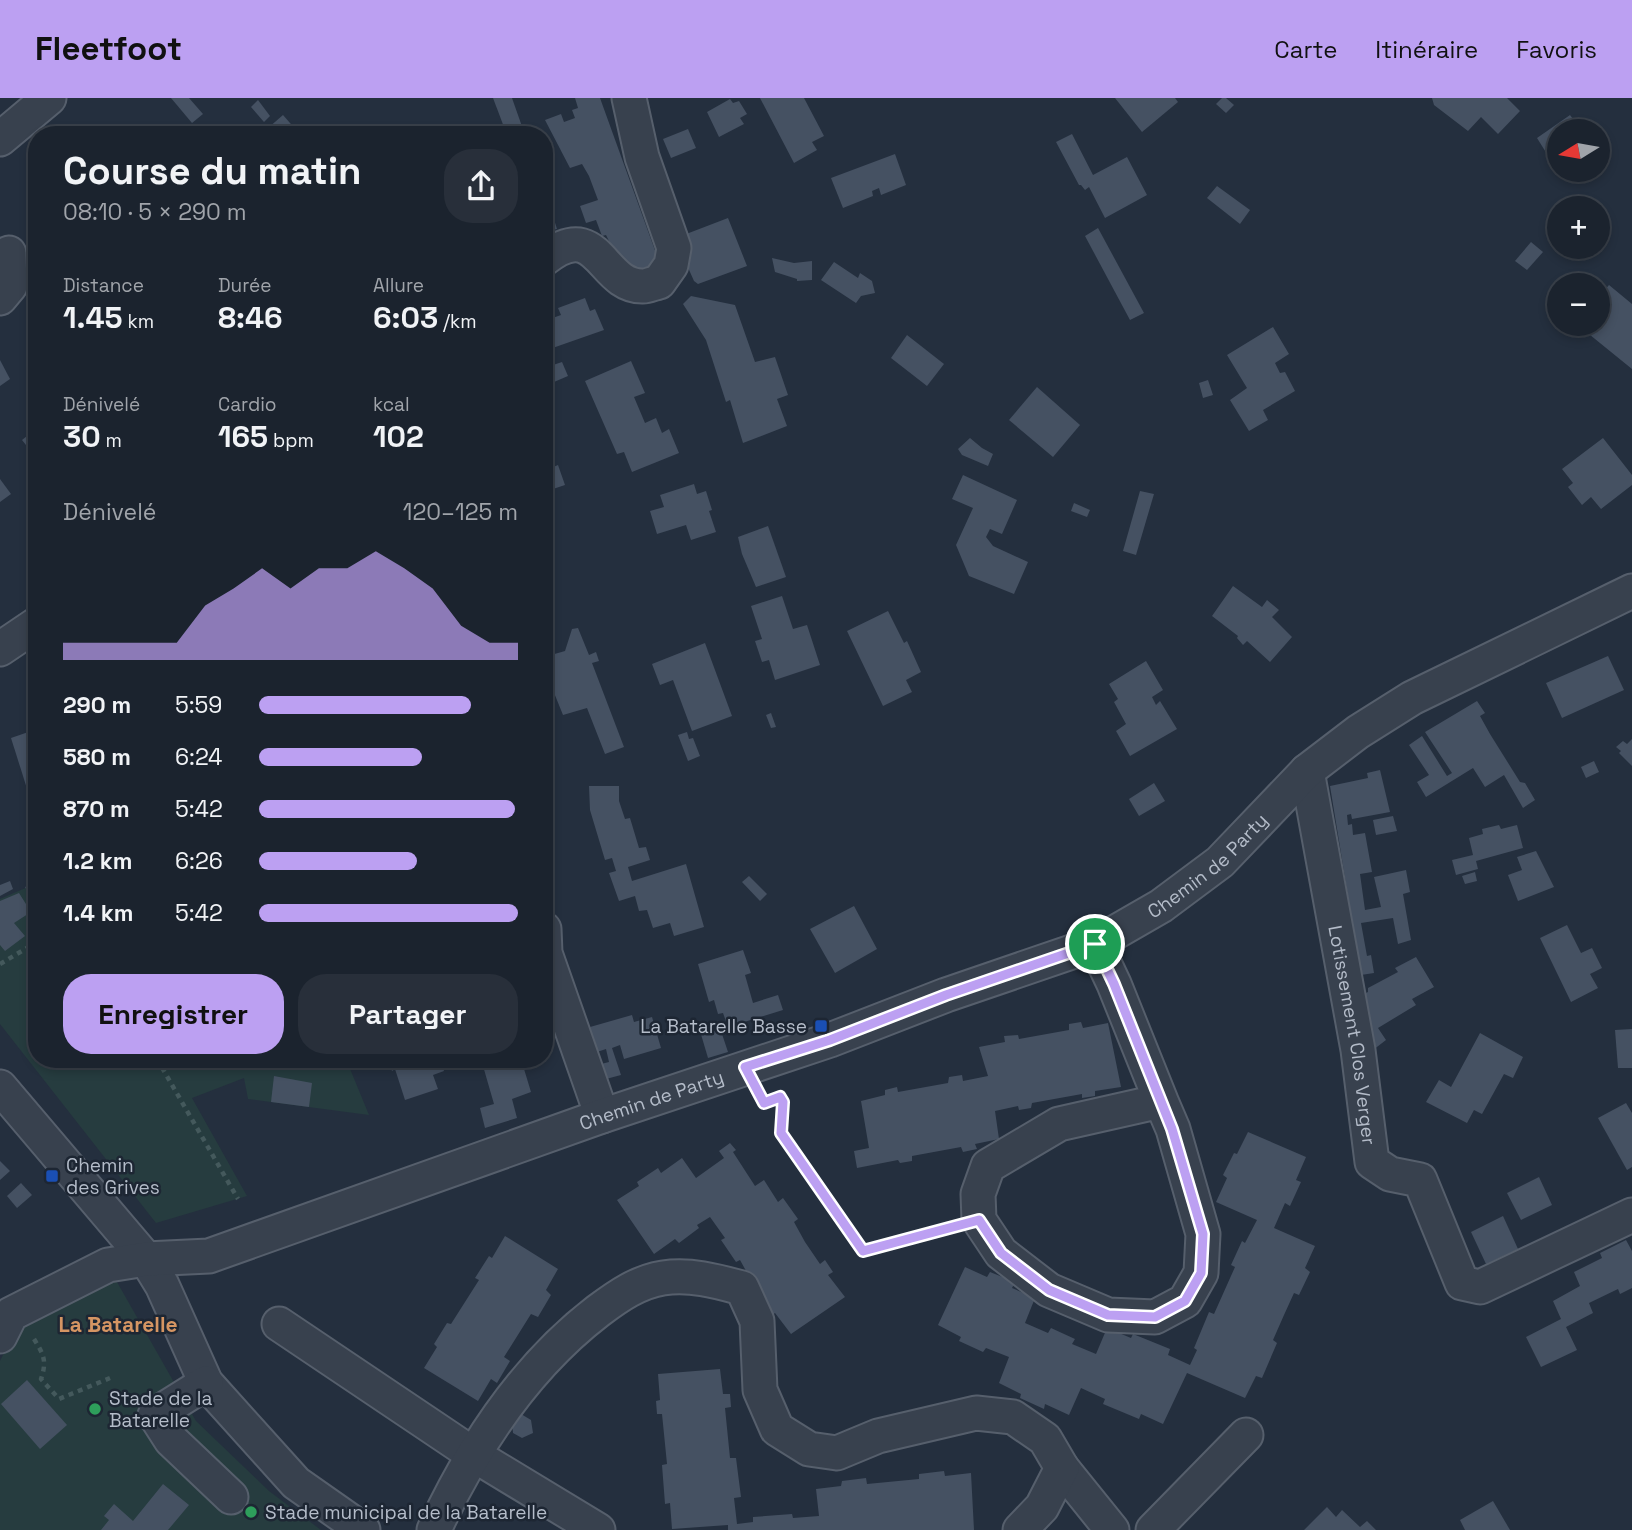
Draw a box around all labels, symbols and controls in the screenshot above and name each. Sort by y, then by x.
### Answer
text: Fleetfoot [35,28,182,70]
text: Carte [1274,34,1337,65]
text: Itinéraire [1375,34,1478,65]
text: Favoris [1516,34,1597,65]
north arrow [1547,119,1610,182]
map controls [1547,119,1610,336]
text: Course du matin [63,147,361,195]
button: share [444,149,518,223]
button: + [1547,196,1610,259]
text: 08:10 · 5 × 290 m [63,197,247,227]
text: Distance [63,273,144,298]
text: Durée [218,273,272,298]
text: Allure [373,273,424,298]
button: − [1547,273,1610,336]
text: 1.45 [63,298,123,337]
text: 8:46 [218,298,283,337]
text: 6:03 [373,298,438,337]
text: km [123,309,154,334]
text: /km [438,309,477,334]
text: Dénivelé [63,392,140,417]
text: Cardio [218,392,277,417]
text: kcal [373,392,410,417]
text: 30 [63,417,101,456]
text: 165 [218,417,268,456]
text: 102 [373,417,424,456]
text: m [101,428,122,453]
text: bpm [268,428,314,453]
text: Dénivelé [63,497,156,527]
text: 120–125 m [403,497,518,527]
text: 290 m [63,690,131,720]
text: 5:59 [175,690,222,720]
text: 580 m [63,742,131,772]
text: 6:24 [175,742,222,772]
text: 870 m [63,794,130,824]
text: 5:42 [175,794,223,824]
street label: Chemin de Party [1143,808,1273,924]
text: 1.2 km [63,846,132,876]
text: 6:26 [175,846,223,876]
text: 1.4 km [63,898,133,928]
text: 5:42 [175,898,223,928]
pin [1065,914,1125,974]
street label: Lotissement Clos Verger [1322,923,1382,1146]
icon: arrive [1076,925,1114,963]
button: Enregistrer [63,974,284,1054]
button: Partager [298,974,518,1054]
place label: La Batarelle Basse [640,1014,807,1039]
marker: La Batarelle Basse [813,1018,829,1034]
street label: Chemin de Party [576,1064,727,1136]
place label: Chemin des Grives [66,1153,160,1200]
marker: Chemin des Grives [44,1168,60,1184]
district label: La Batarelle [58,1311,178,1338]
place label: Stade de la Batarelle [109,1386,212,1433]
marker: Stade de la Batarelle [87,1401,103,1417]
place label: Stade municipal de la Batarelle [265,1500,547,1525]
marker: Stade municipal de la Batarelle [243,1504,259,1520]

